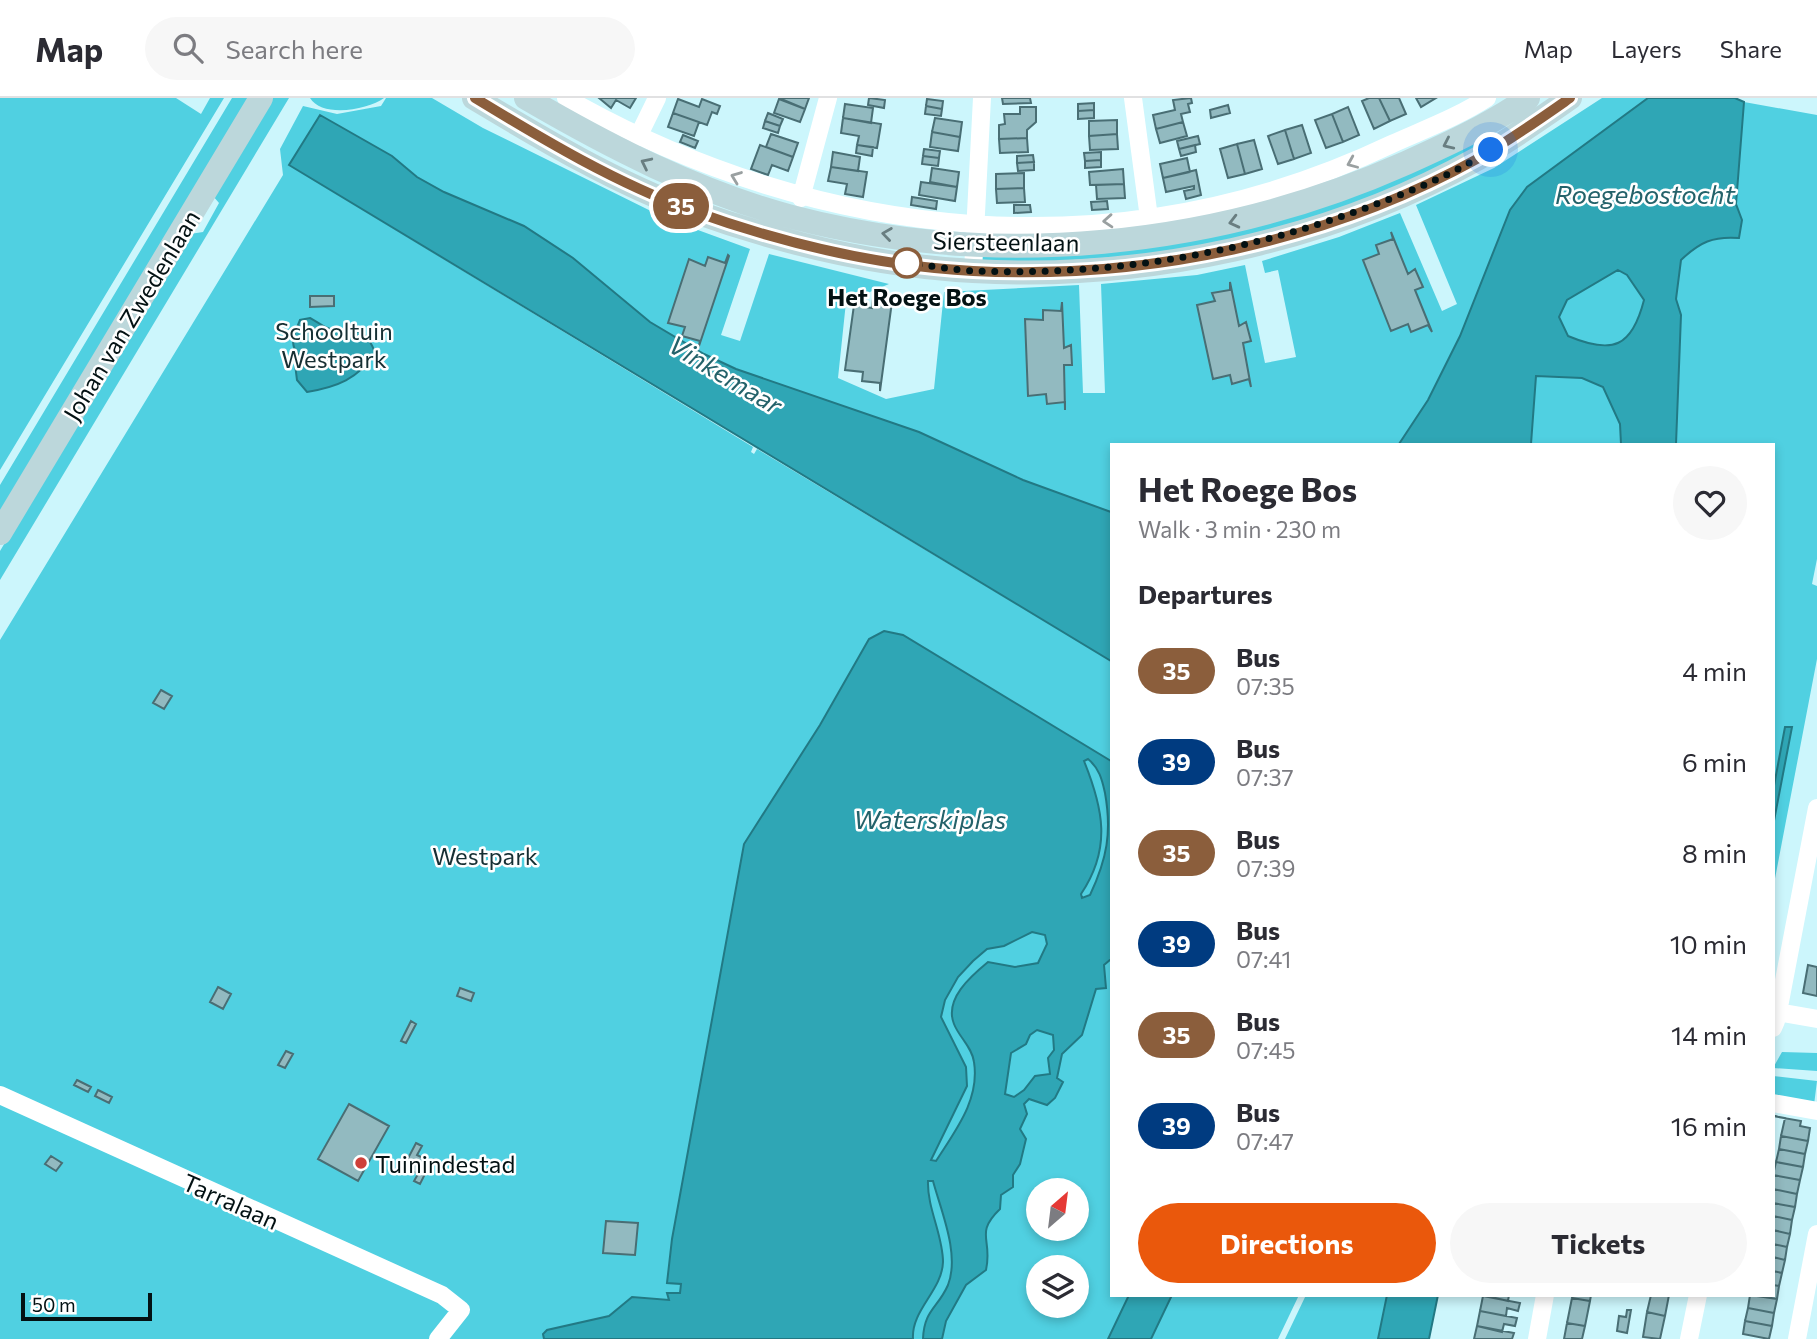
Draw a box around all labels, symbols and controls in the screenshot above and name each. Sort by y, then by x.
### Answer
search box [145,17,635,80]
text: Map [35,28,103,69]
icon: search [169,29,207,67]
text: Search here [225,33,363,64]
text: Map [1524,34,1573,63]
text: Layers [1611,34,1682,63]
text: Share [1720,34,1782,63]
your location [1473,132,1508,167]
one-way arrow [1442,136,1455,150]
one-way arrow [1347,154,1359,168]
one-way arrow [641,158,653,172]
one-way arrow [731,171,743,185]
water label: Roegebostocht [1555,178,1736,209]
line badge: 35 [650,183,712,229]
text: 35 [667,191,695,220]
street label: Johan van Zwedenlaan [57,204,205,426]
one-way arrow [1102,213,1113,228]
one-way arrow [1228,214,1240,228]
street label: Siersteenlaan [932,225,1080,257]
one-way arrow [881,227,892,242]
marker: Het Roege Bos [892,248,922,278]
place label: Het Roege Bos [827,282,987,311]
park label: Schooltuin Westpark [275,316,393,373]
water label: Vinkemaar [664,328,790,421]
button: heart [1673,466,1747,540]
text: Het Roege Bos [1138,468,1357,509]
text: Walk · 3 min · 230 m [1138,515,1341,543]
text: Departures [1138,578,1273,609]
text: Bus [1236,641,1280,672]
text: 4 min [1682,655,1747,686]
text: 35 [1163,656,1190,685]
text: 07:35 [1236,672,1295,700]
text: Bus [1236,732,1280,763]
text: 6 min [1682,746,1747,777]
text: 39 [1162,747,1191,776]
text: 07:37 [1236,763,1294,791]
water label: Waterskiplas [854,803,1007,834]
text: Bus [1236,823,1280,854]
text: 8 min [1682,837,1747,868]
text: 35 [1163,838,1190,867]
park label: Westpark [432,841,538,870]
text: 07:39 [1236,854,1296,882]
text: Bus [1236,914,1280,945]
text: 10 min [1670,928,1747,959]
text: 39 [1162,929,1191,958]
text: 07:41 [1236,945,1291,973]
text: Bus [1236,1005,1280,1036]
text: 14 min [1671,1019,1747,1050]
text: 35 [1163,1020,1190,1049]
text: 07:45 [1236,1036,1296,1064]
text: Bus [1236,1096,1280,1127]
text: 16 min [1671,1110,1747,1141]
text: 39 [1162,1111,1191,1140]
text: 07:47 [1236,1127,1294,1155]
place label: Tuinindestad [375,1149,515,1178]
marker: Tuinindestad [353,1155,369,1171]
street label: Tarralaan [178,1167,284,1235]
north arrow [1026,1178,1088,1241]
map controls [1026,1178,1089,1318]
button: Directions [1138,1203,1436,1283]
button: Tickets [1450,1203,1747,1283]
button: layers [1026,1255,1089,1318]
scale bar [21,1290,152,1322]
text: 50 m [32,1293,76,1316]

